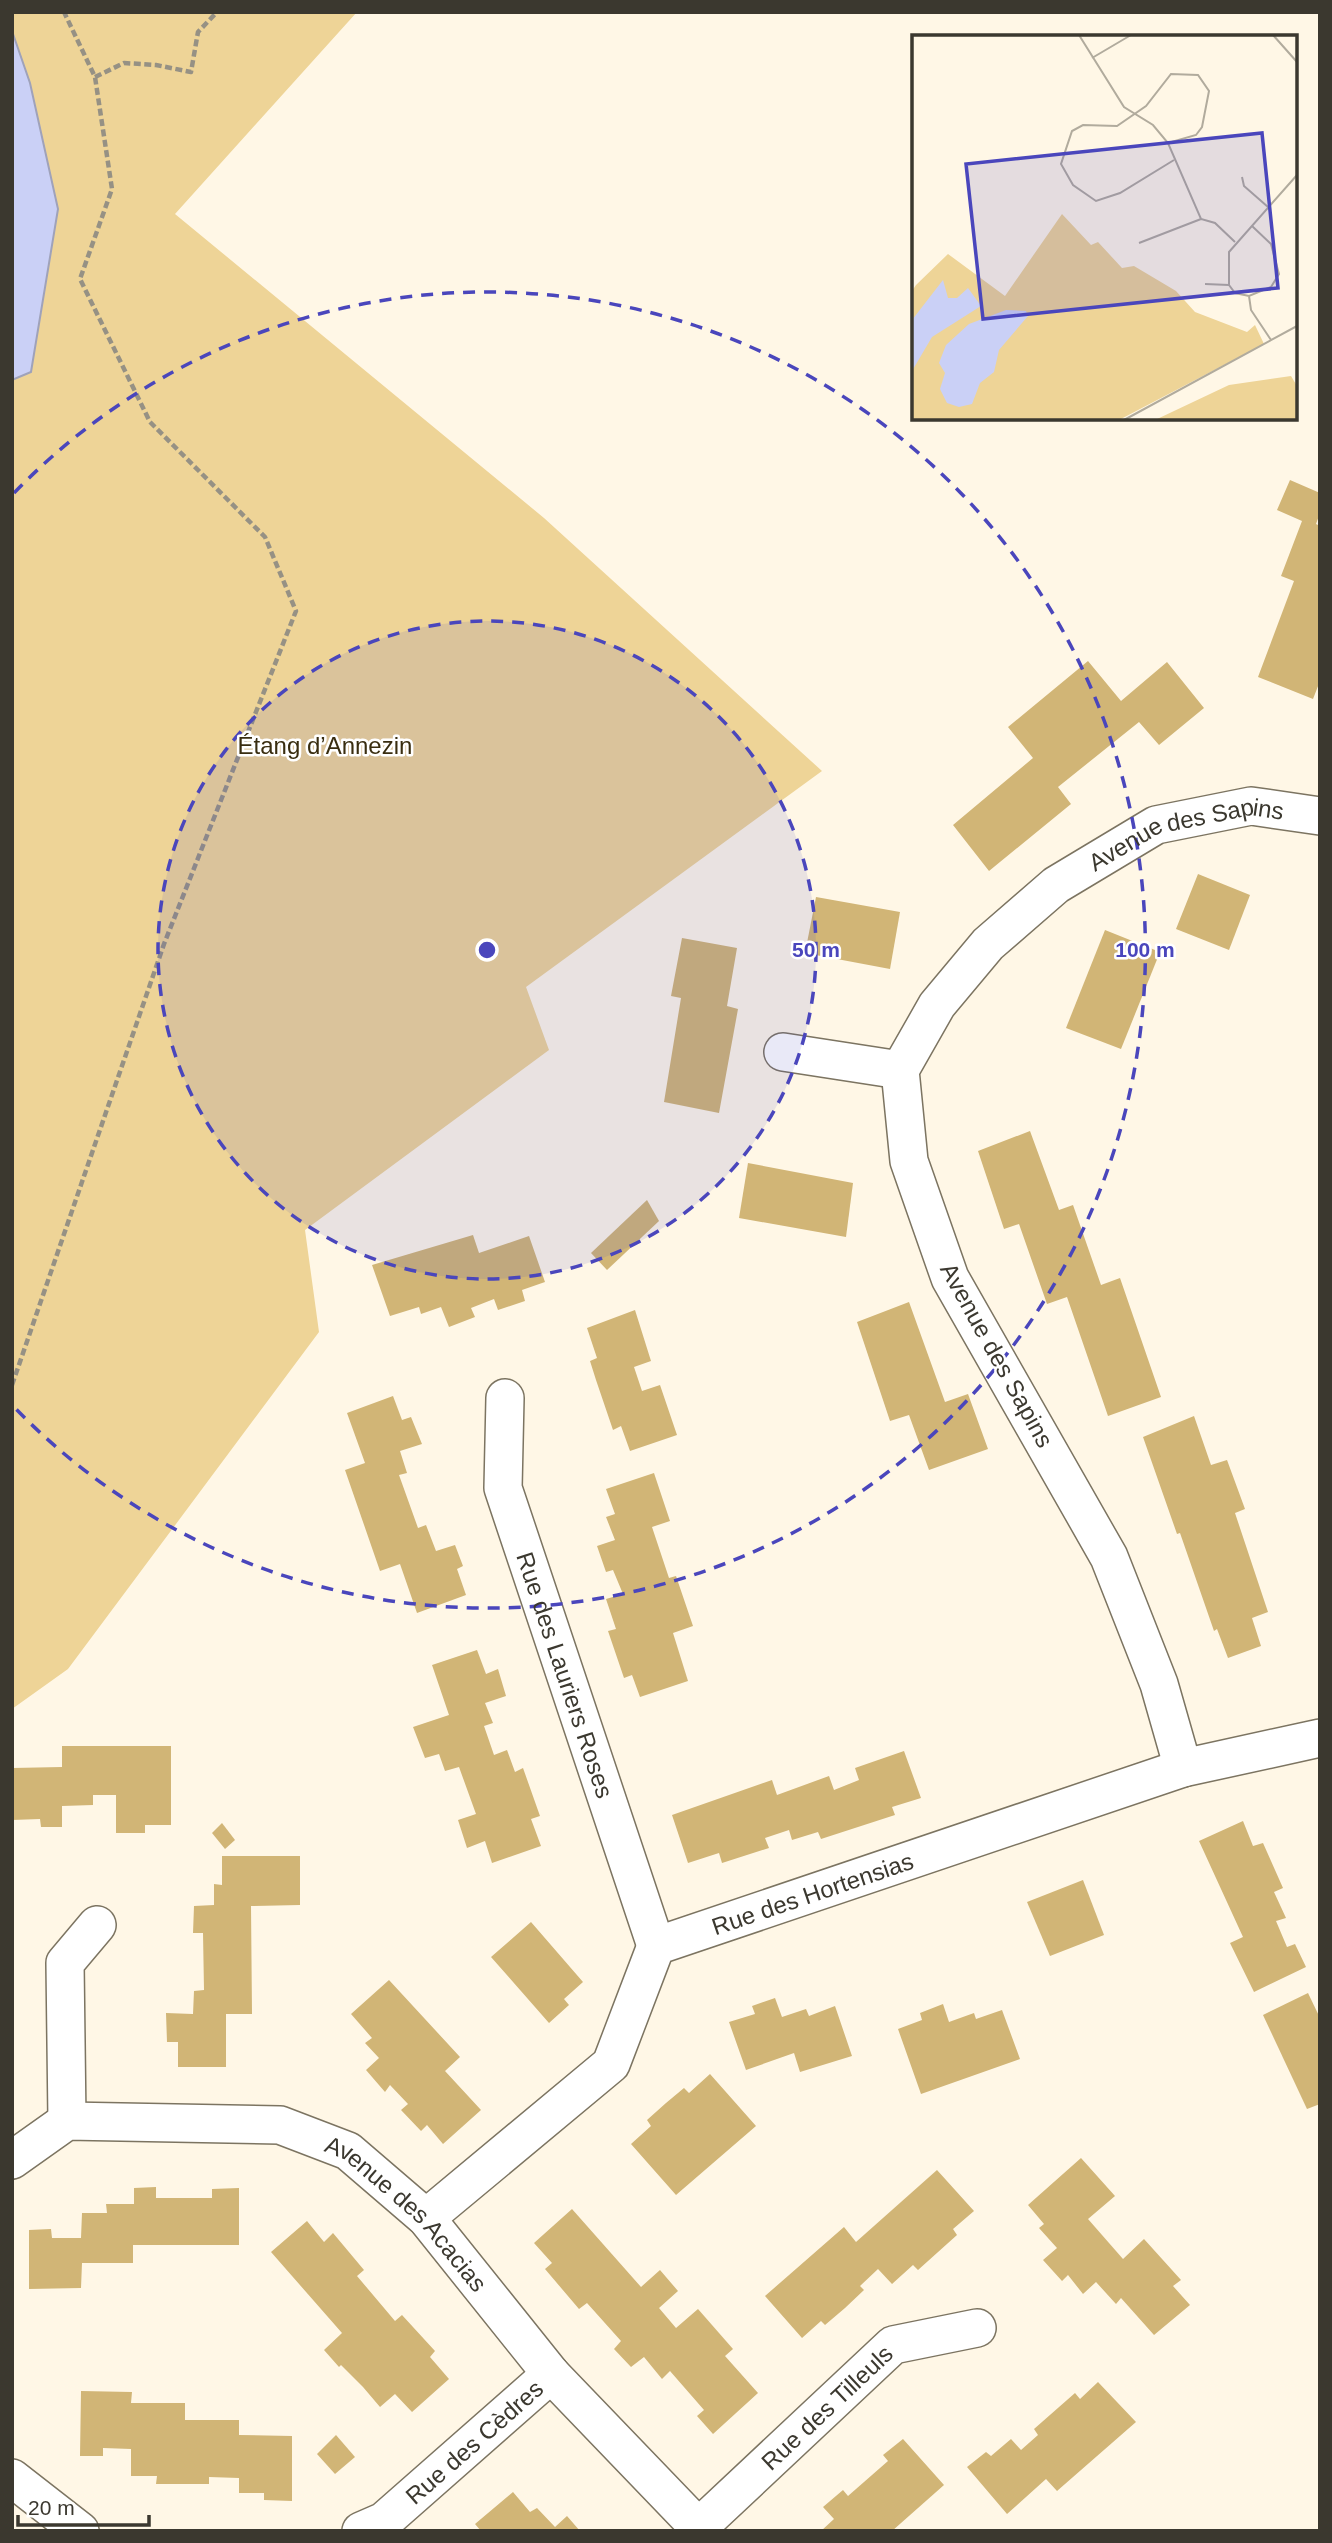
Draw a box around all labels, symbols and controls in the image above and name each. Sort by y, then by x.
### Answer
inset map [912,35,1297,420]
park label: Étang d’Annezin [238,732,412,759]
street label: Avenue des Sapins [1083,792,1286,876]
centre of rings [475,938,499,962]
text: 50 m [792,938,840,961]
text: 100 m [1115,938,1175,961]
street label: Avenue des Sapins [935,1258,1059,1452]
street label: Rue des Lauriers Roses [512,1548,619,1801]
street label: Rue des Hortensias [708,1847,917,1940]
street label: Avenue des Acacias [322,2130,493,2297]
street label: Rue des Tilleuls [756,2339,898,2475]
street label: Rue des Cèdres [400,2374,548,2509]
scale bar [18,2484,149,2528]
text: 20 m [28,2496,75,2519]

